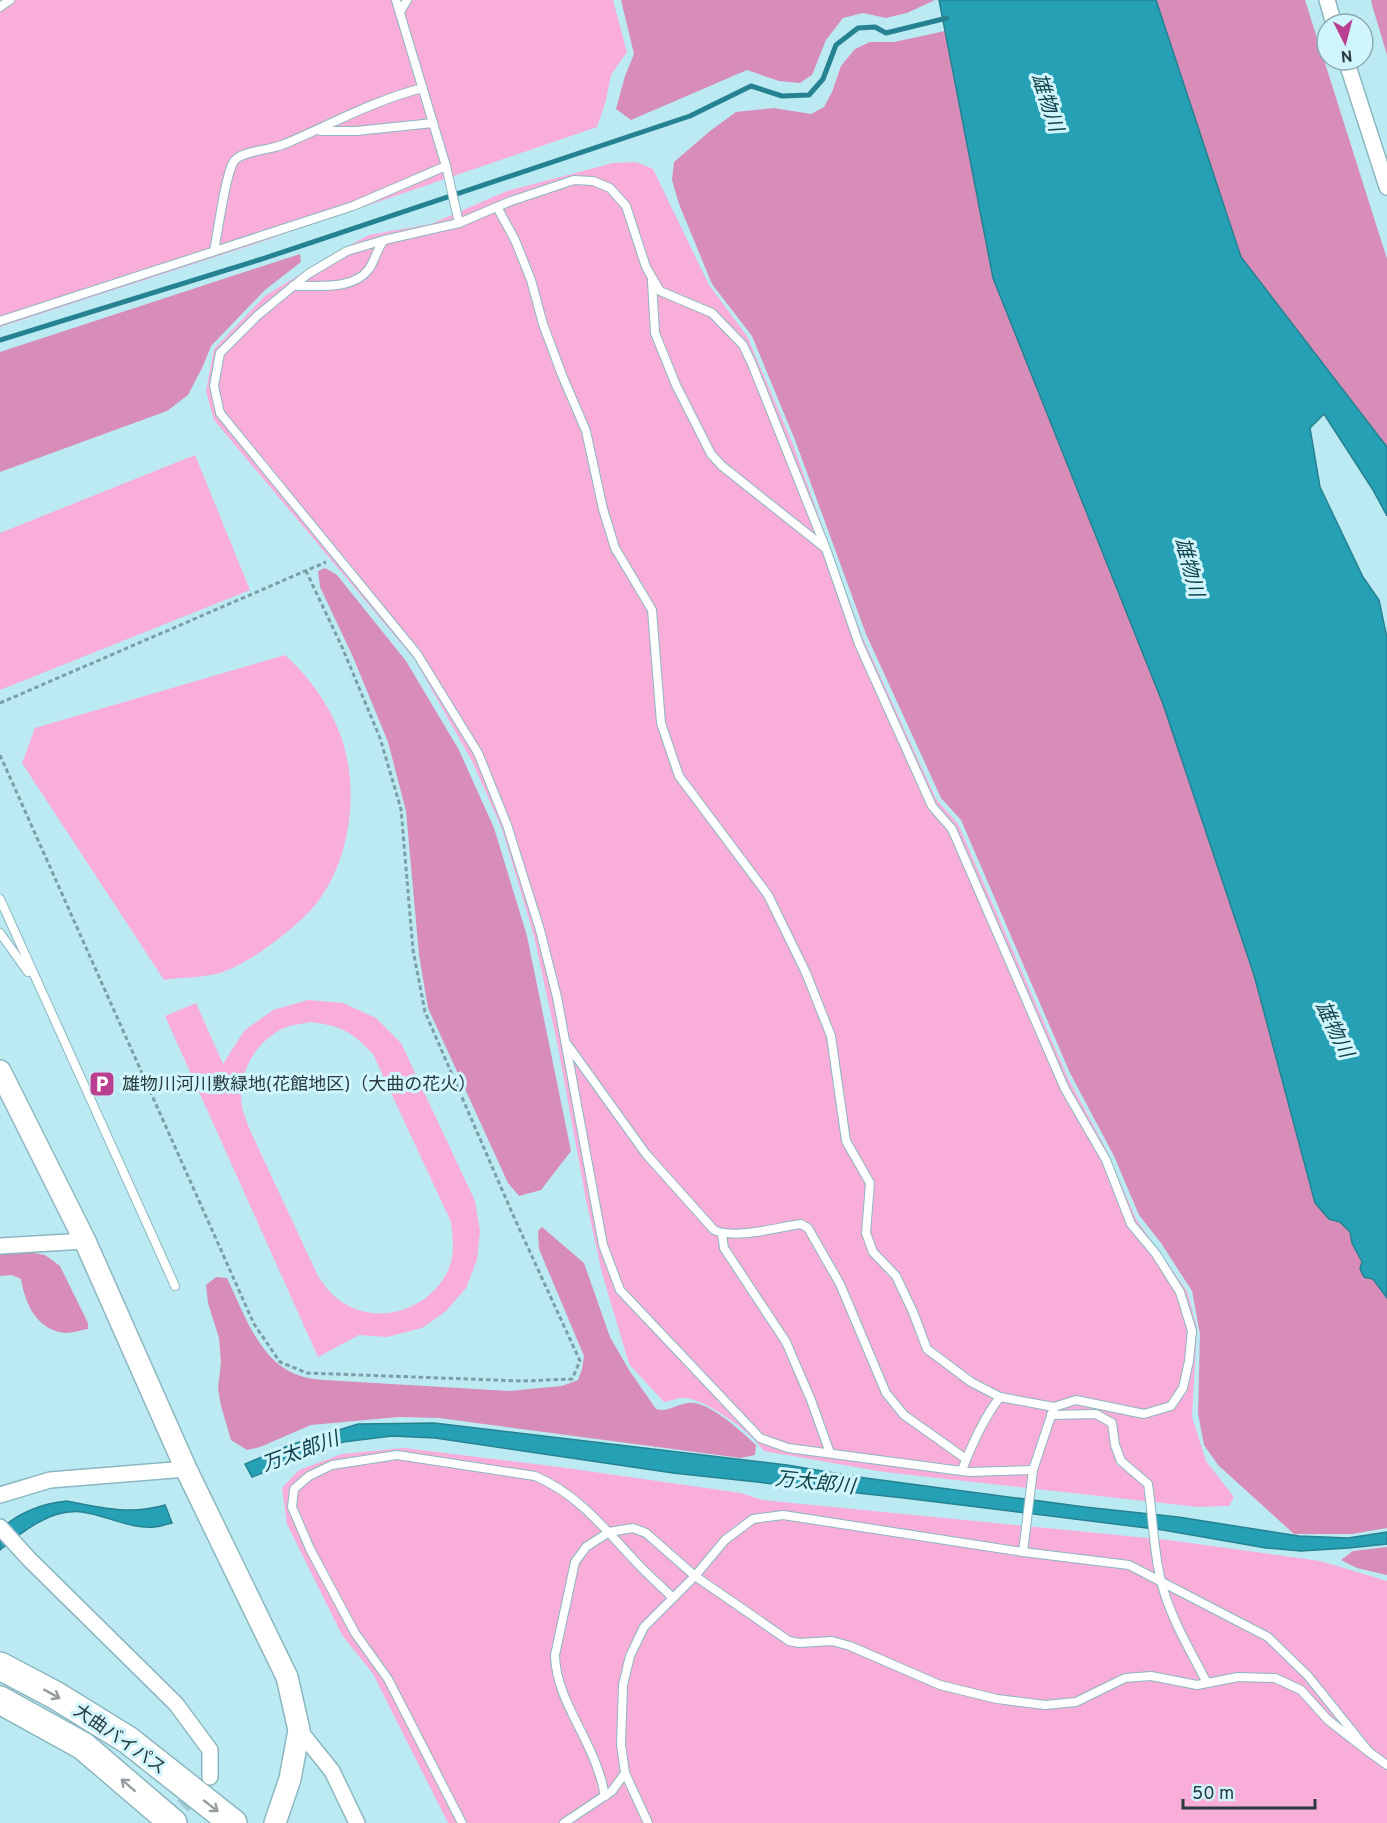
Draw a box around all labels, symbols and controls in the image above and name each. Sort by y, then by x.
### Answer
north arrow [1315,12,1375,72]
text: N [1340,44,1353,65]
water label: 雄物川 [1024,70,1068,137]
water label: 雄物川 [1168,535,1209,602]
water label: 雄物川 [1308,997,1359,1064]
parking icon: 雄物川河川敷緑地(花館地区)（大曲の花火） [87,1069,117,1099]
place label: 雄物川河川敷緑地(花館地区)（大曲の花火） [122,1074,476,1097]
water label: 万太郎川 [259,1426,345,1479]
water label: 万太郎川 [774,1467,858,1501]
one-way arrow [43,1688,60,1700]
street label: 大曲バイパス [68,1700,170,1781]
scale bar [1183,1772,1315,1810]
one-way arrow [121,1778,136,1792]
text: 50 m [1192,1783,1234,1806]
one-way arrow [203,1799,219,1812]

